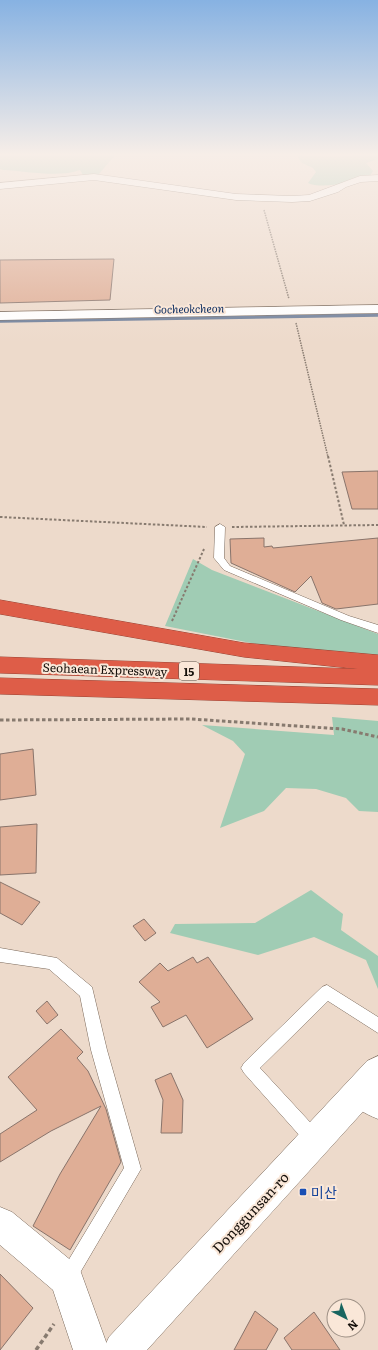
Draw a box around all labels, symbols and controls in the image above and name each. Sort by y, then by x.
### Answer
water label: Gocheokcheon [154,299,225,317]
street label: Seohaean Expressway [42,658,168,680]
road number: 15 [179,662,199,680]
street label: Donggunsan-ro [207,1167,293,1257]
place label: 미산 [311,1182,337,1202]
marker: 미산 [298,1187,308,1197]
north arrow [326,1298,366,1338]
text: N [345,1317,362,1335]

